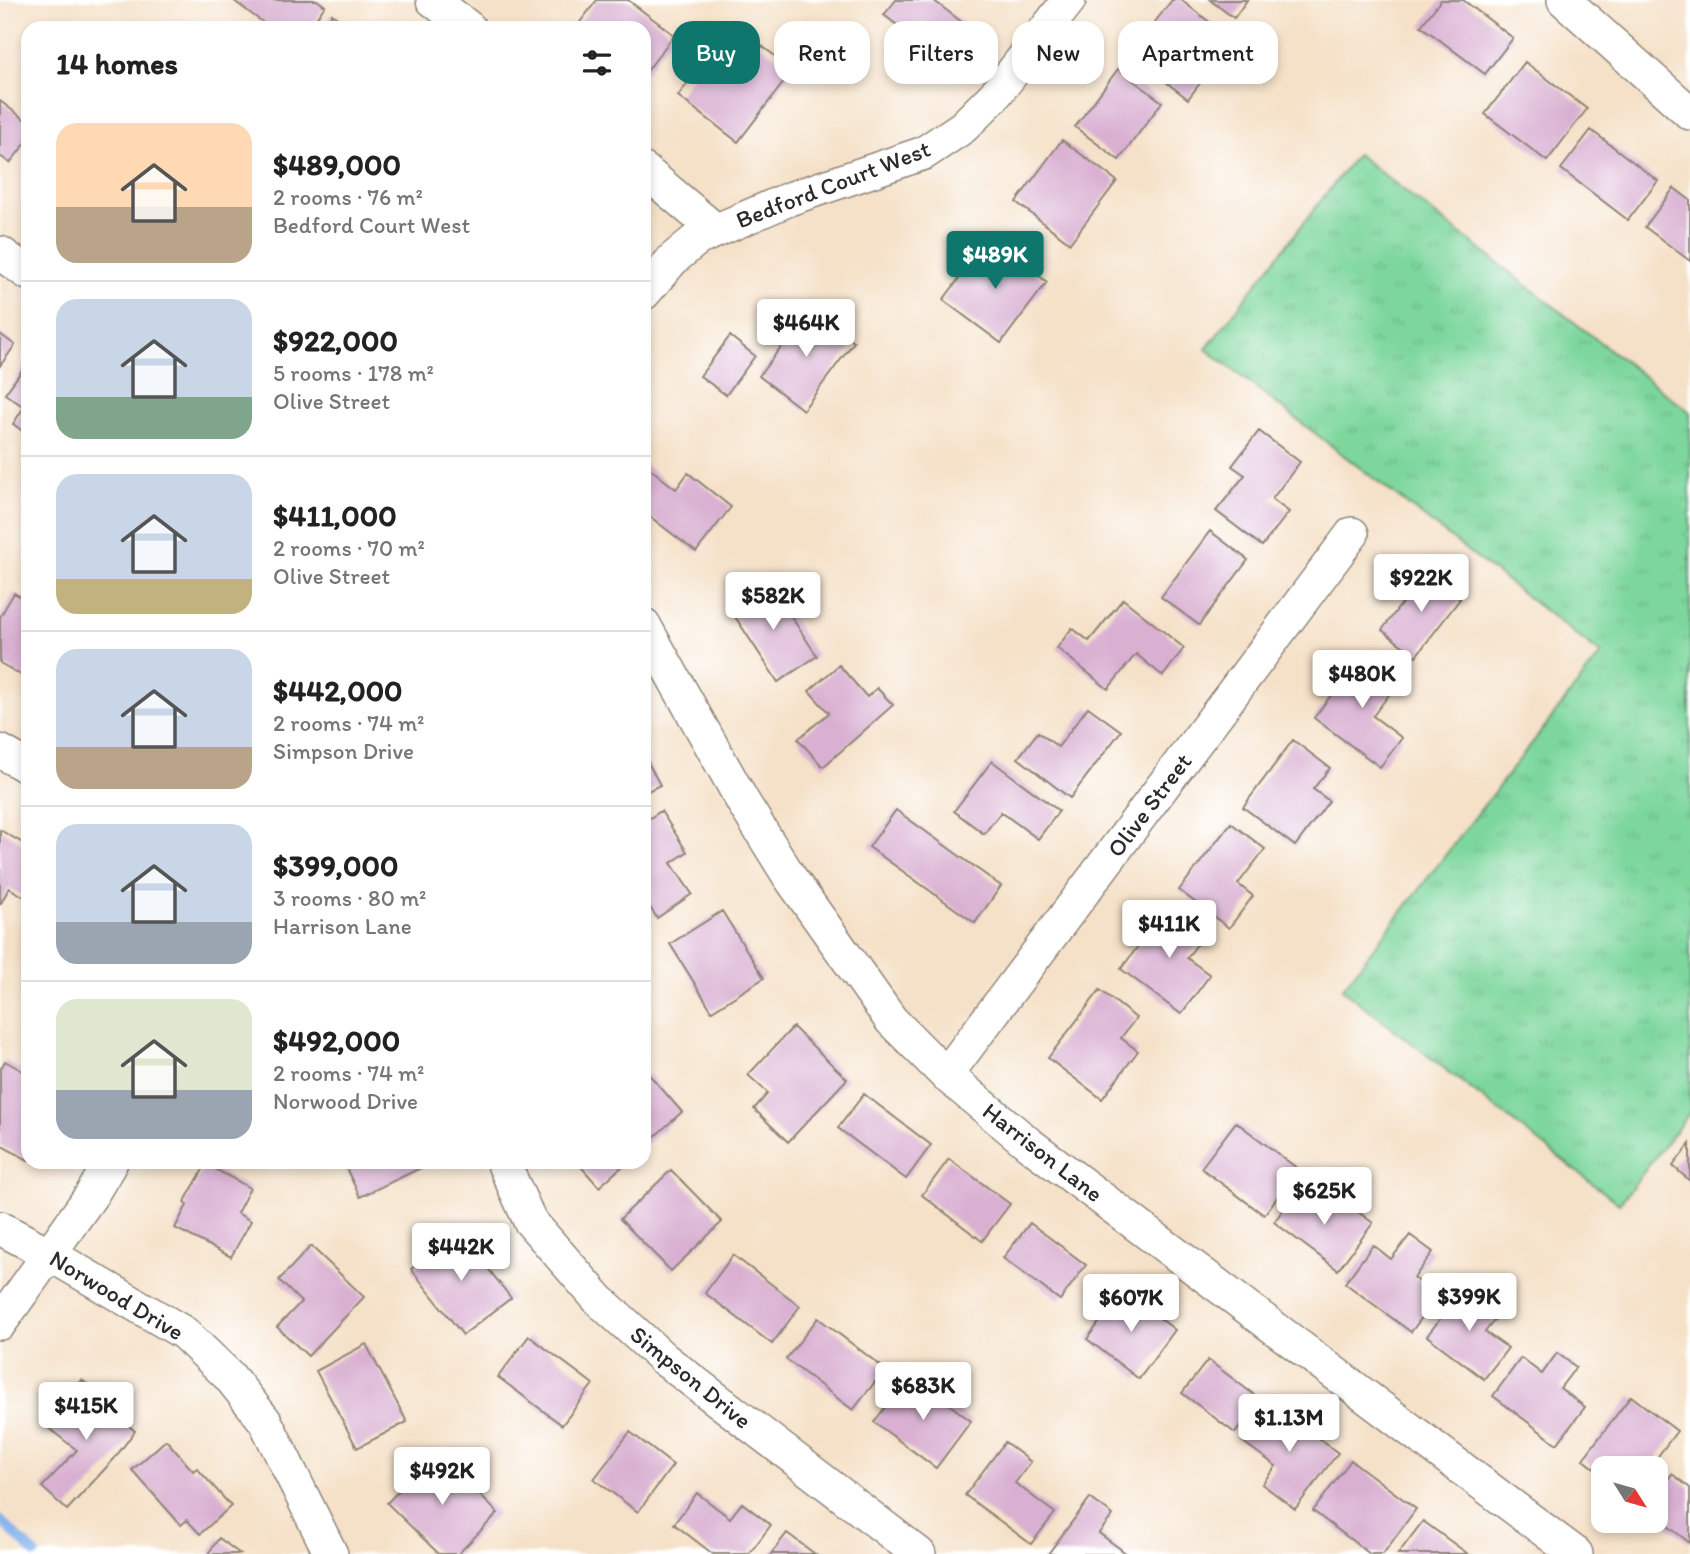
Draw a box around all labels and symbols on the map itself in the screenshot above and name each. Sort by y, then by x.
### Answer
street label: Bedford Court West [732,134,934,234]
pin: $489K [946,232,1044,291]
pin: $464K [757,300,855,359]
pin: $922K [1372,554,1470,614]
pin: $582K [724,572,822,632]
pin: $480K [1313,650,1411,710]
street label: Olive Street [1101,747,1197,863]
pin: $411K [1120,900,1218,960]
street label: Harrison Lane [977,1096,1109,1208]
pin: $625K [1275,1168,1373,1227]
pin: $442K [412,1224,510,1283]
street label: Norwood Drive [45,1244,189,1346]
pin: $607K [1082,1274,1180,1334]
pin: $399K [1420,1274,1518,1333]
street label: Simpson Drive [625,1319,757,1435]
pin: $683K [874,1362,972,1422]
pin: $415K [37,1382,135,1442]
pin: $1.13M [1232,1394,1346,1454]
pin: $492K [393,1448,491,1507]
north arrow [1591,1456,1668,1533]

